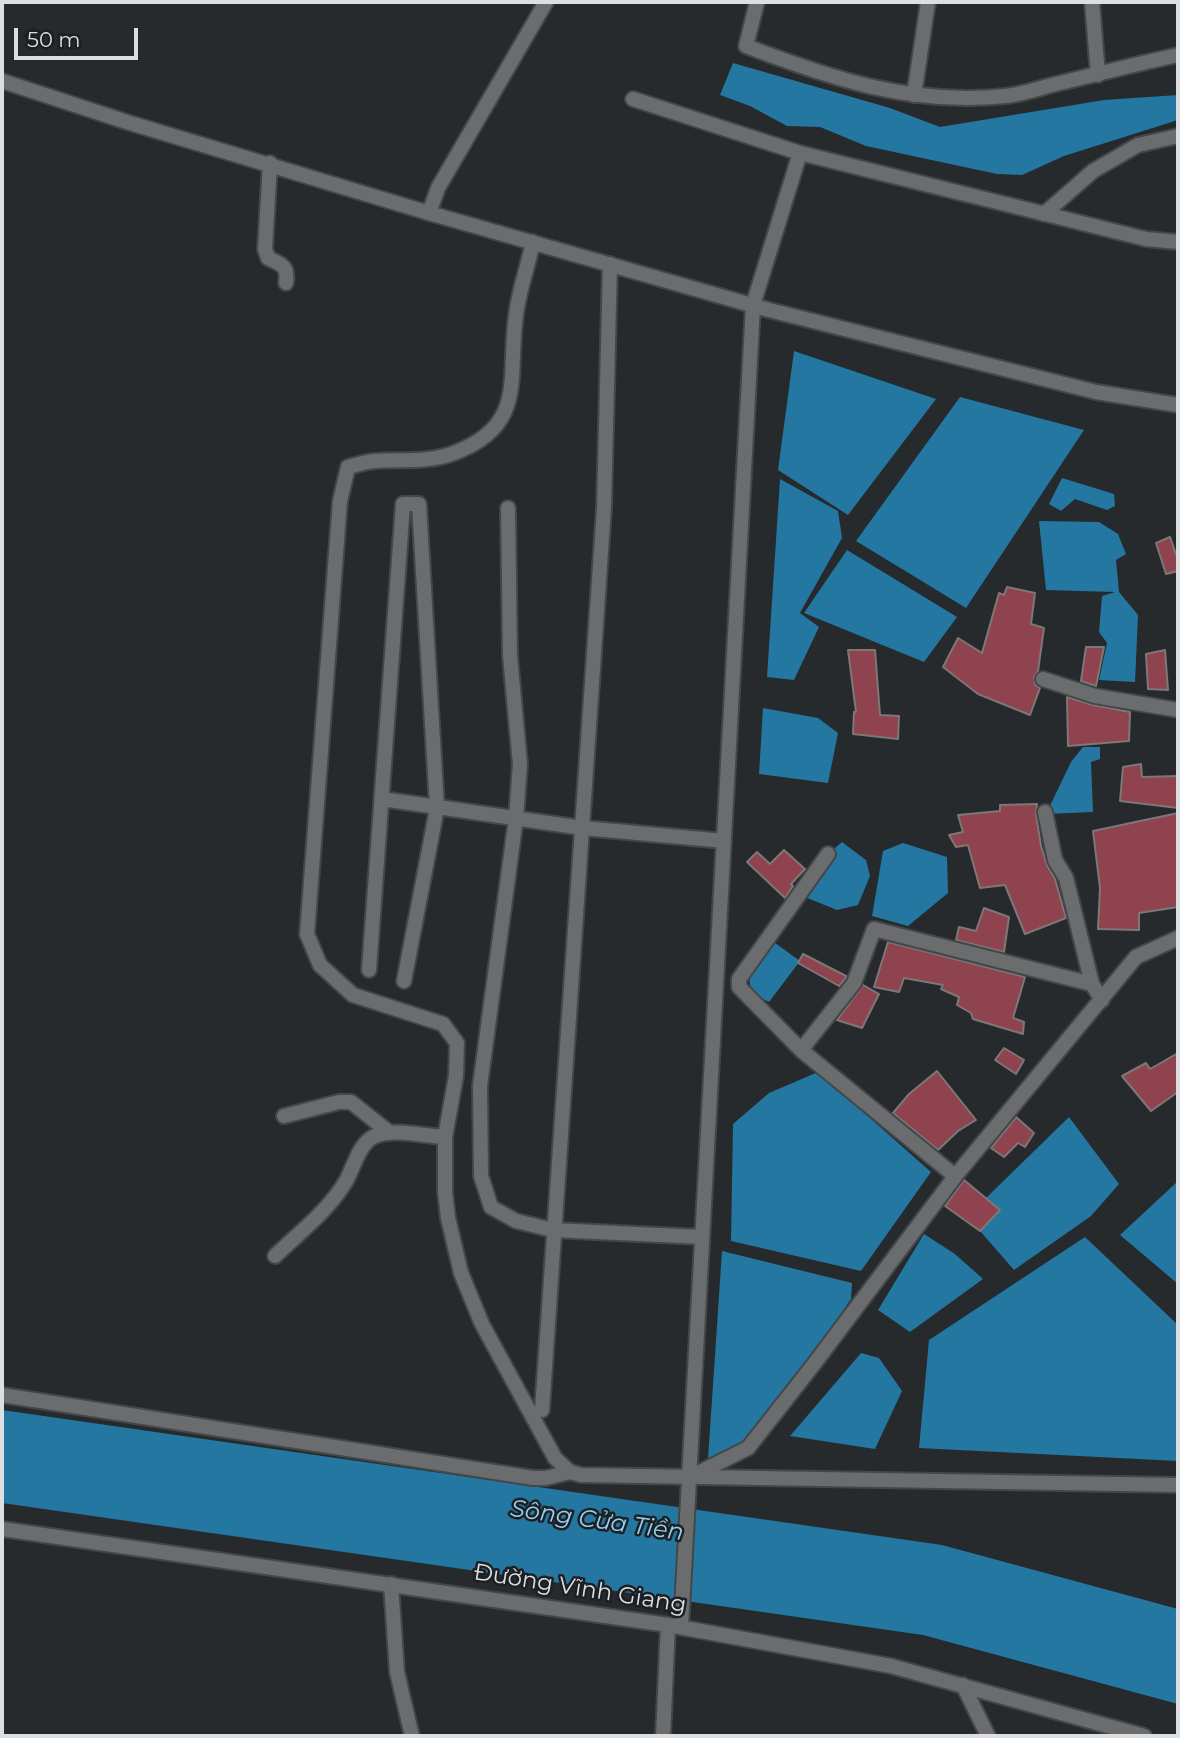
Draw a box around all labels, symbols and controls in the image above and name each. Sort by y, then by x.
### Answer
scale bar [18,14,142,58]
text: 50 m [27,27,81,52]
water label: Sông Cửa Tiền [508,1495,686,1547]
street label: Đường Vĩnh Giang [472,1559,688,1619]

